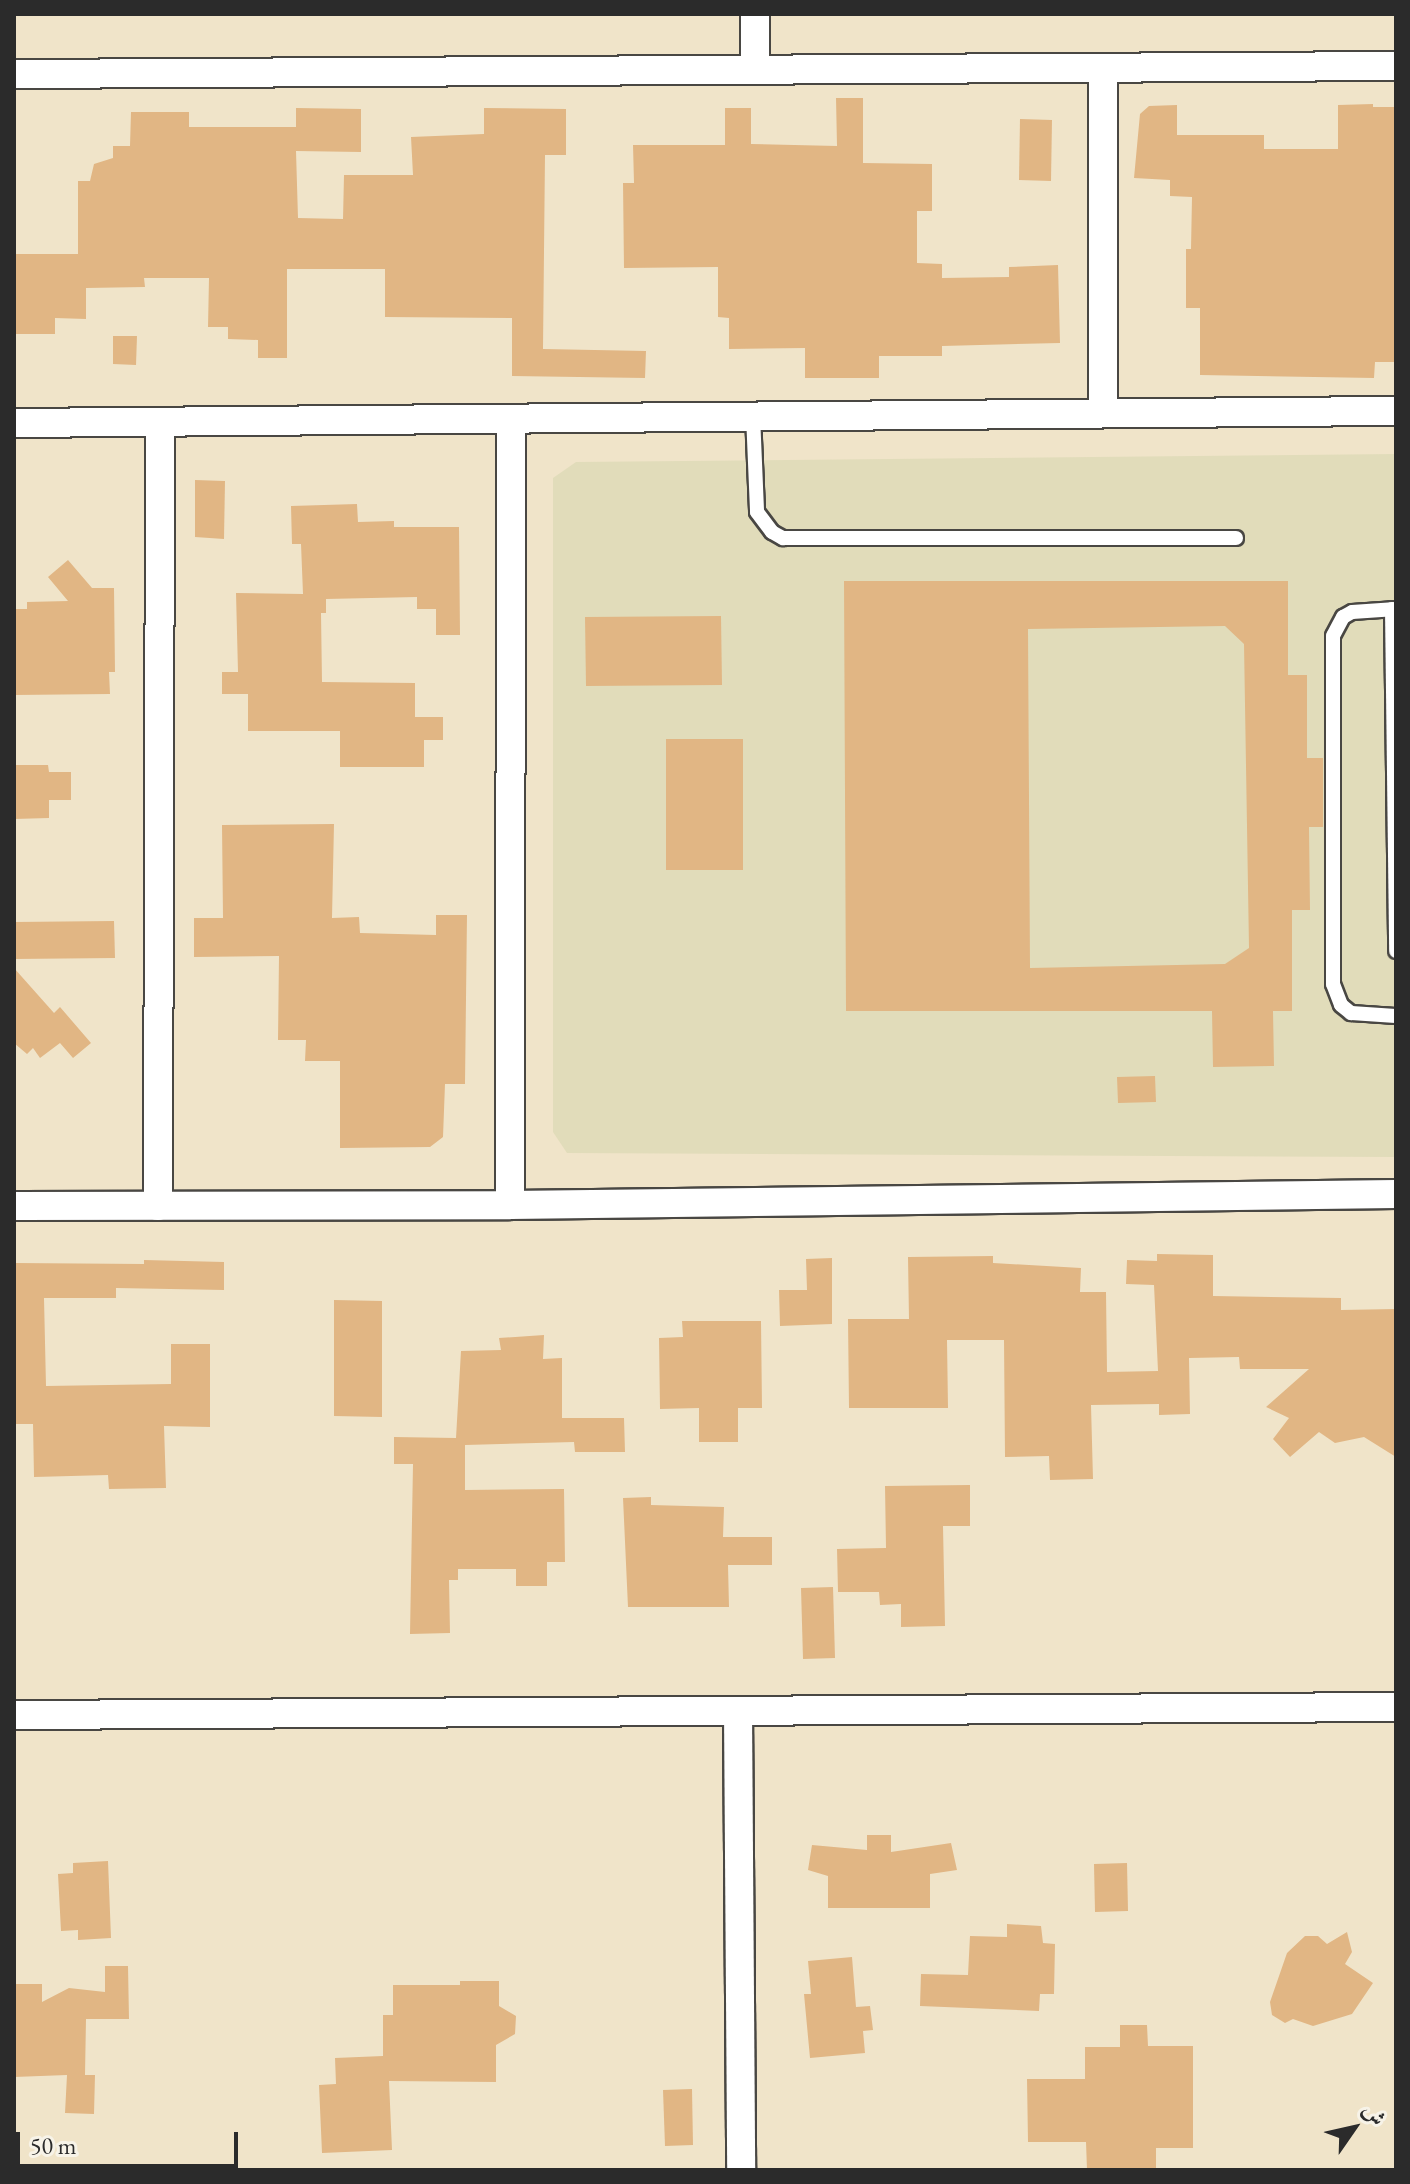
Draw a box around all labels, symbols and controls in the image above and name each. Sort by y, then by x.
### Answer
north arrow [1314,2088,1394,2168]
text: ش [1356,2097,1392,2131]
scale bar [20,2116,242,2166]
text: 50 m [30,2130,77,2161]

